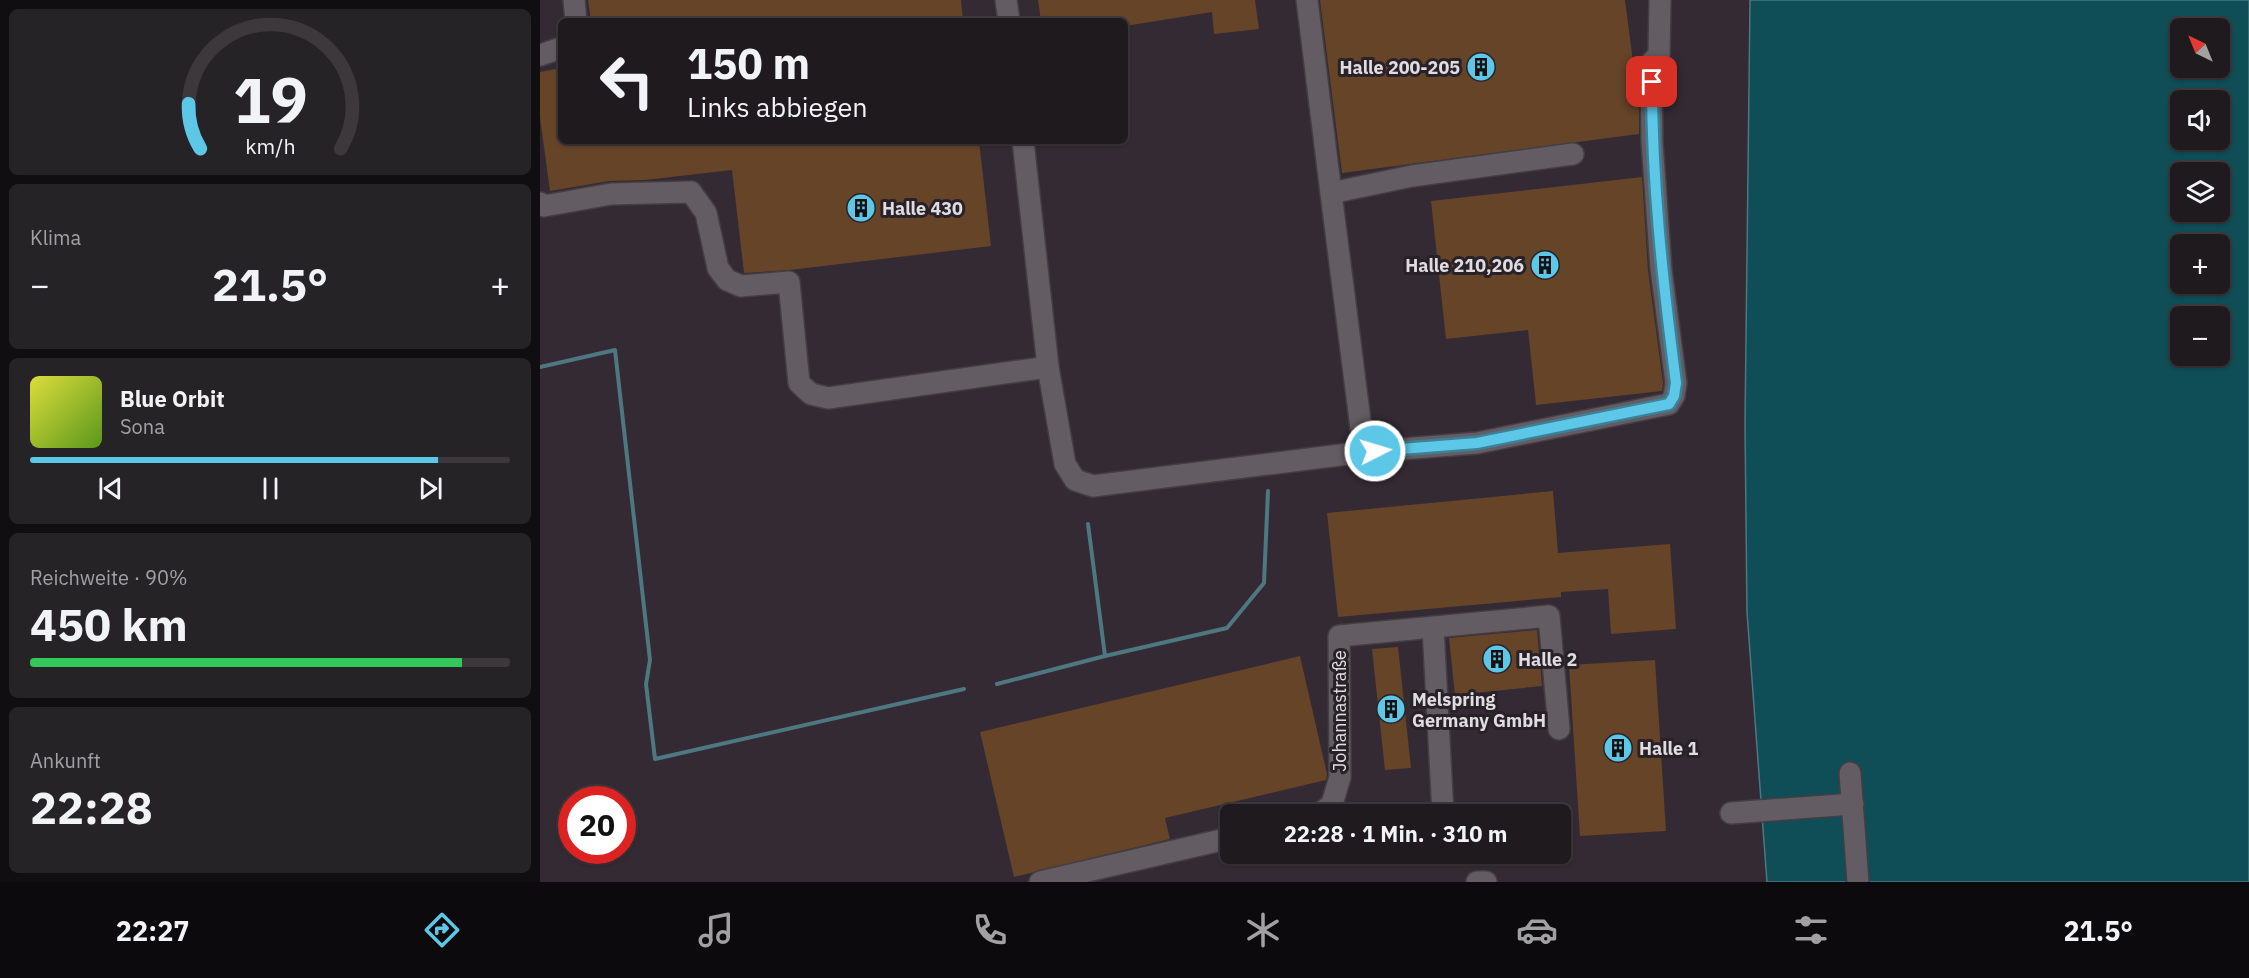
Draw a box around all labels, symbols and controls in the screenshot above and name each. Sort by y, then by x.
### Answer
north arrow [2170,18,2230,78]
map controls [2170,18,2230,366]
text: 150 m [687,36,810,91]
icon: left [588,42,666,120]
building icon: Halle 200-205 [1465,51,1497,83]
place label: Halle 200-205 [1340,56,1460,79]
pin [1626,56,1677,107]
text: 19 [233,59,307,140]
icon: arrive [1635,65,1668,98]
text: Links abbiegen [687,89,868,124]
button: sound [2170,90,2230,150]
text: km/h [245,132,295,160]
button: layers [2170,162,2230,222]
building icon: Halle 430 [845,192,877,224]
place label: Halle 430 [882,197,963,220]
text: Klima [30,224,81,251]
button: + [2170,234,2230,294]
building icon: Halle 210,206 [1529,249,1561,281]
place label: Halle 210,206 [1405,254,1524,277]
text: 21.5° [212,255,328,313]
text: − [30,263,50,306]
text: + [490,263,510,306]
button: − [2170,306,2230,366]
text: Blue Orbit [120,384,225,413]
text: Sona [120,413,165,440]
position arrow [1343,419,1407,483]
icon: previous [94,472,127,505]
icon: pause [254,472,287,505]
icon: next [414,472,447,505]
text: Reichweite · 90% [30,564,187,591]
text: 450 km [30,595,188,653]
building icon: Halle 2 [1481,643,1513,675]
place label: Halle 2 [1518,648,1577,671]
street label: Johannastraße [1328,650,1351,772]
place label: Melspring Germany GmbH [1412,688,1546,732]
building icon: Melspring Germany GmbH [1375,693,1407,725]
building icon: Halle 1 [1602,732,1634,764]
place label: Halle 1 [1639,737,1698,760]
text: Ankunft [30,747,101,774]
text: 22:28 [30,778,153,836]
speed limit sign: 20 [558,786,636,864]
text: 22:28 · 1 Min. · 310 m [1284,819,1507,848]
icon: directions [421,909,463,951]
icon: music [695,909,737,951]
icon: phone [969,909,1011,951]
icon: climate [1242,909,1284,951]
icon: car [1516,909,1558,951]
icon: filters [1790,909,1832,951]
text: 22:27 [116,913,190,948]
text: 21.5° [2063,913,2133,948]

